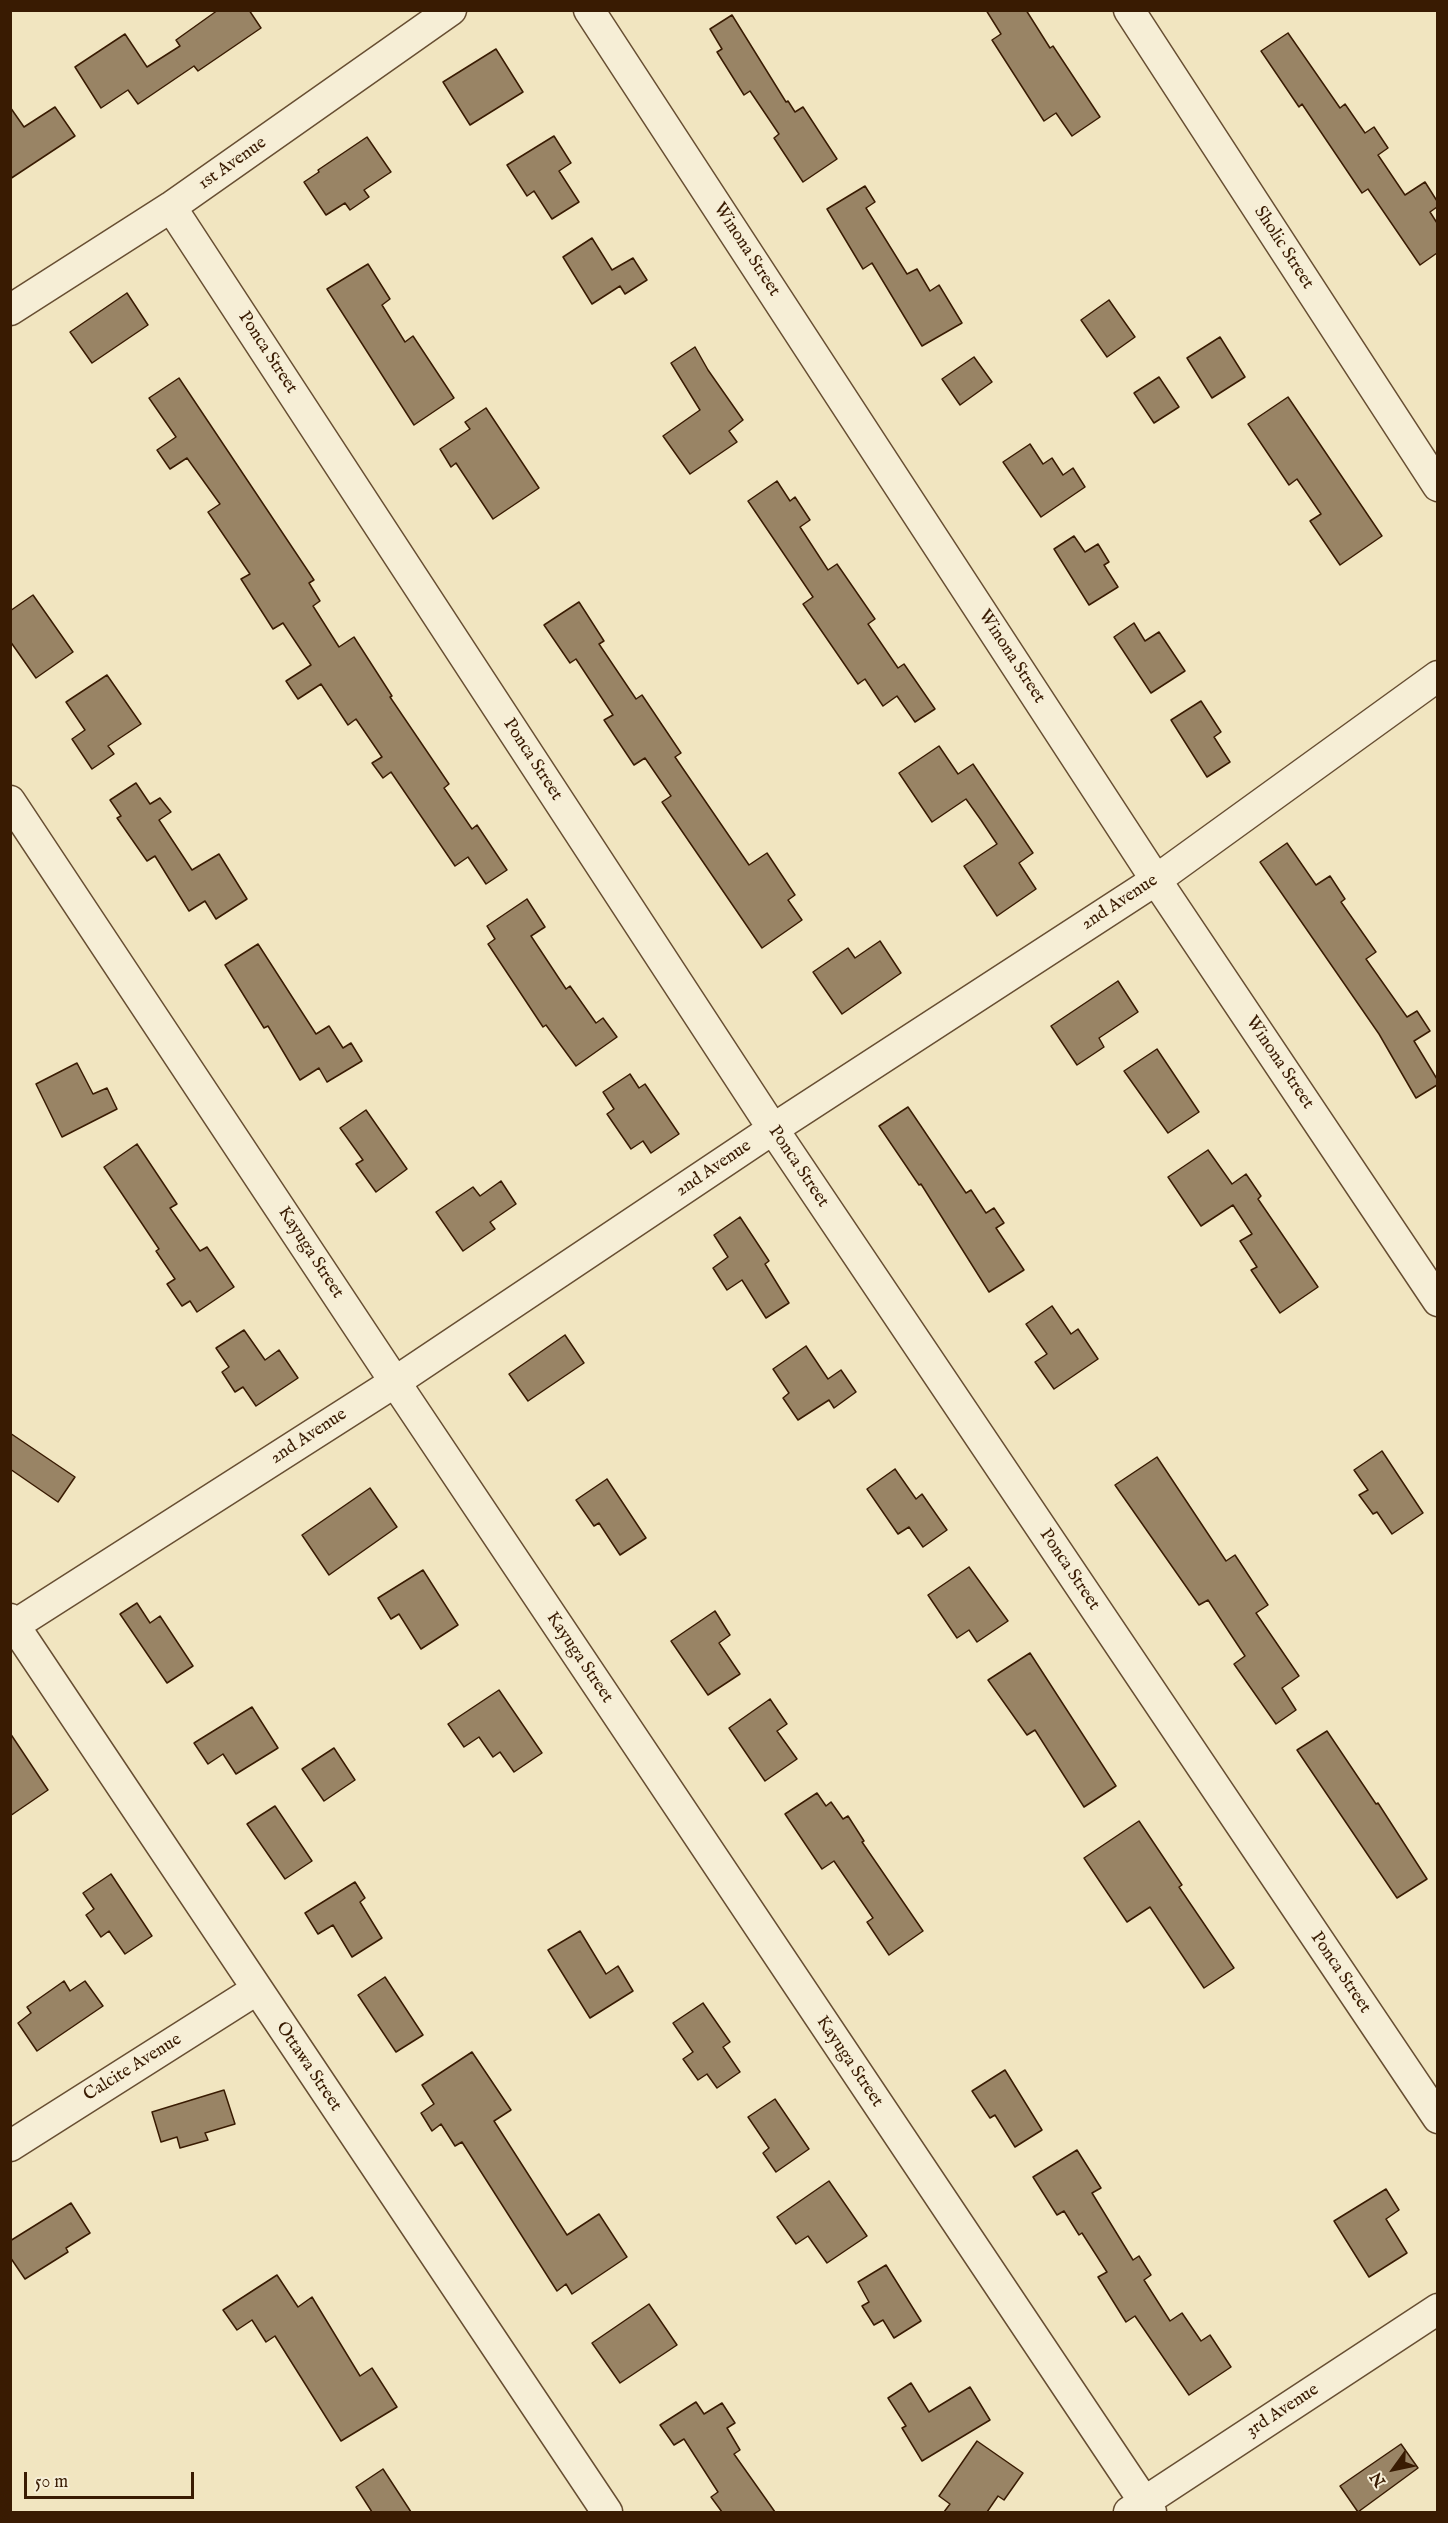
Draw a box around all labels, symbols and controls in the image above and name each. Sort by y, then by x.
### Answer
street label: 1st Avenue [195,133,271,195]
street label: Winona Street [708,199,784,301]
street label: Sholic Street [1248,203,1318,293]
street label: Ponca Street [232,308,302,398]
street label: Winona Street [973,606,1049,708]
street label: Ponca Street [497,715,567,805]
street label: 2nd Avenue [1078,870,1162,936]
street label: Winona Street [1240,1013,1318,1113]
street label: Ponca Street [763,1122,833,1212]
street label: 2nd Avenue [672,1136,756,1202]
street label: Kayuga Street [272,1203,348,1303]
street label: 2nd Avenue [267,1404,351,1470]
street label: Ponca Street [1034,1525,1104,1615]
street label: Kayuga Street [541,1608,617,1708]
street label: Ponca Street [1305,1928,1375,2018]
street label: Kayuga Street [811,2012,887,2112]
street label: Ottawa Street [270,2018,346,2116]
street label: Calcite Avenue [80,2029,186,2107]
street label: 3rd Avenue [1243,2380,1323,2442]
north arrow [1364,2439,1424,2499]
scale bar [27,2460,196,2498]
text: N [1367,2468,1391,2490]
text: 50 m [35,2471,68,2494]

